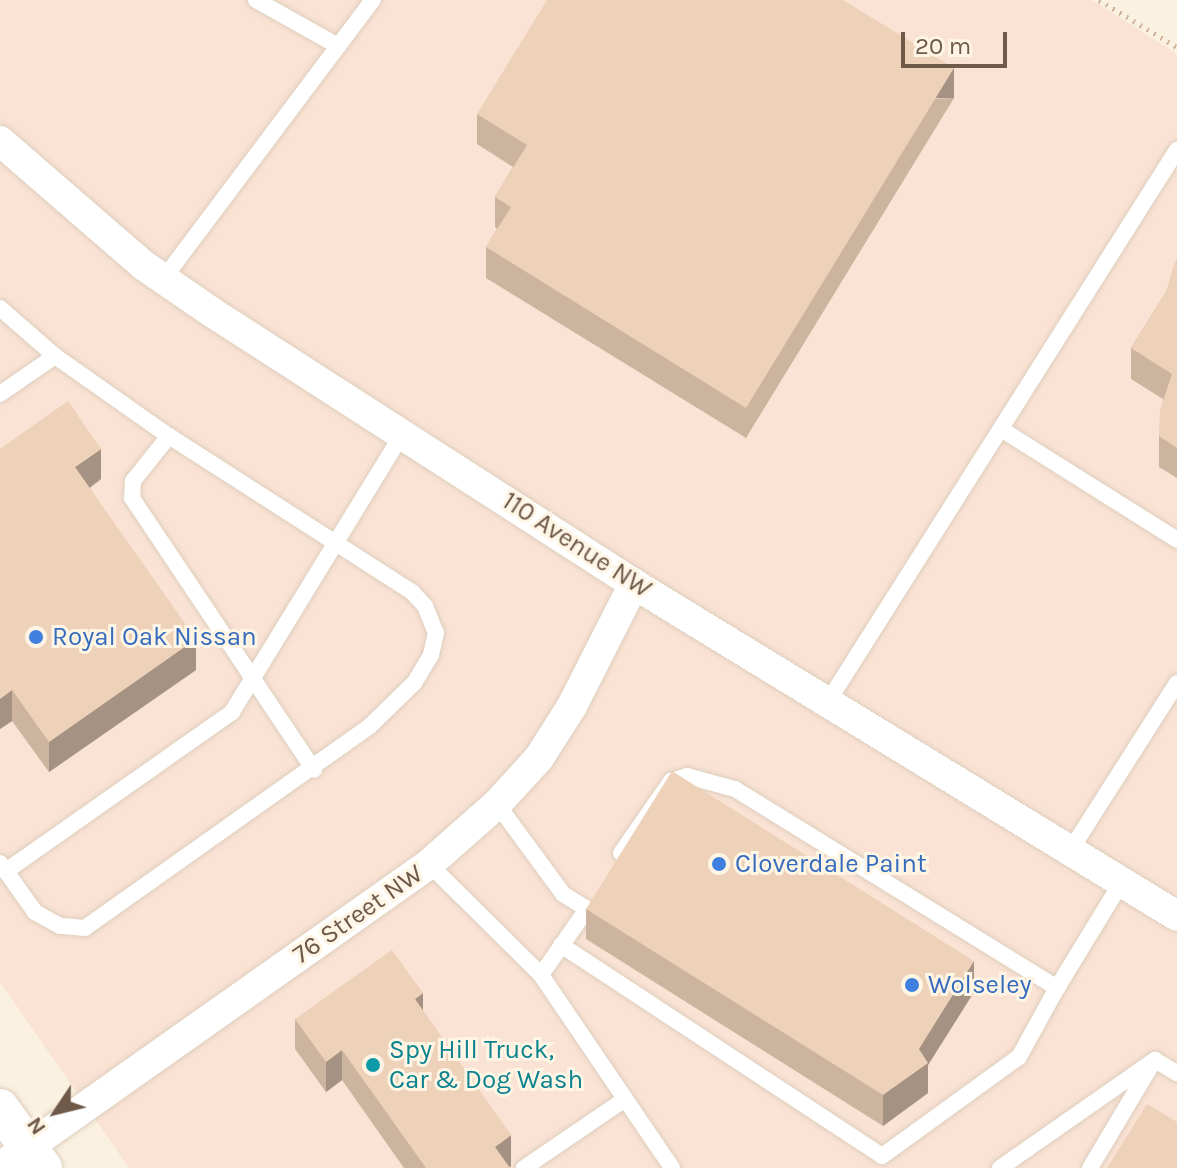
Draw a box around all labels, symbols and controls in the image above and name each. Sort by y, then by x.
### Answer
scale bar [905,16,1011,66]
text: 20 m [915,32,971,60]
street label: 110 Avenue NW [497,485,657,605]
place label: Royal Oak Nissan [52,621,257,653]
marker: Royal Oak Nissan [27,628,45,646]
place label: Cloverdale Paint [735,848,927,880]
marker: Cloverdale Paint [710,855,728,873]
street label: 76 Street NW [287,858,429,970]
place label: Wolseley [928,969,1032,1001]
marker: Wolseley [903,976,921,994]
place label: Spy Hill Truck, Car & Dog Wash [389,1034,583,1096]
marker: Spy Hill Truck, Car & Dog Wash [364,1056,382,1074]
north arrow [16,1072,96,1152]
text: N [21,1112,52,1140]

